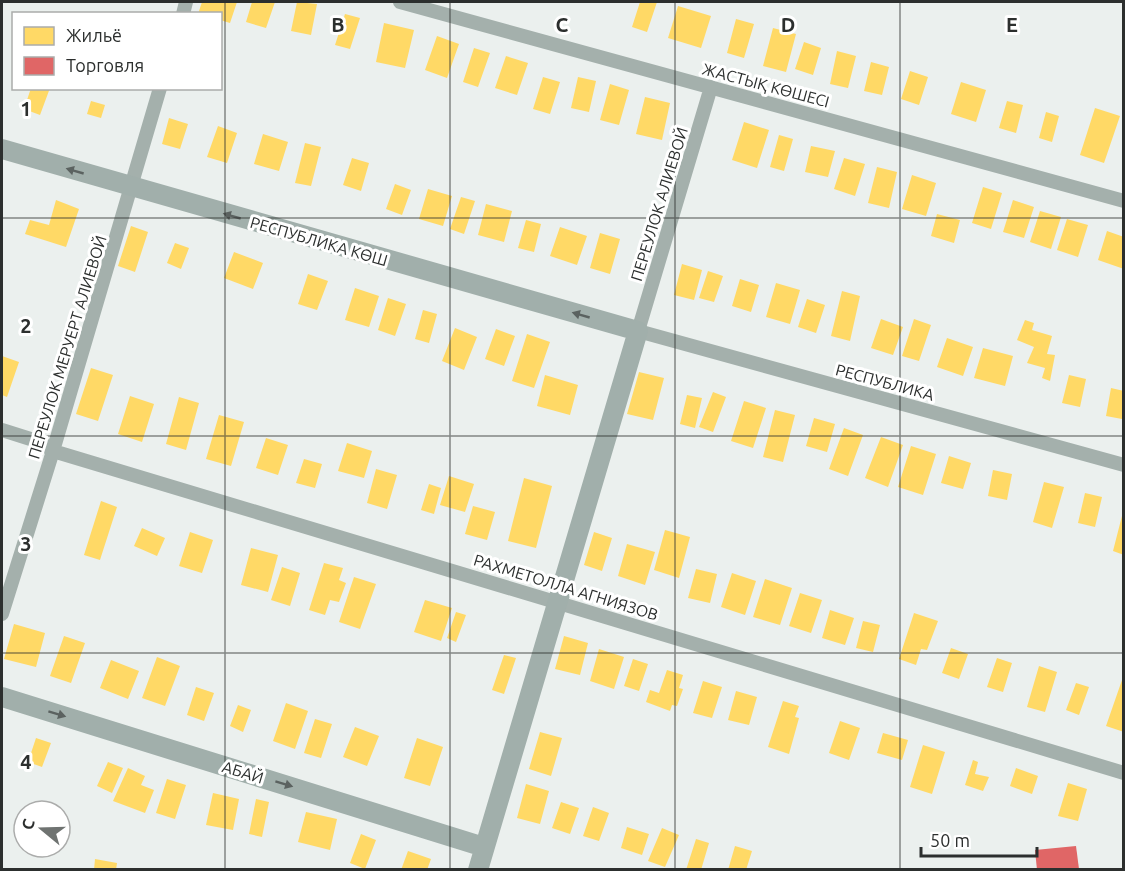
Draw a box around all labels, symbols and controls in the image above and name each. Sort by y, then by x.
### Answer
legend [12,12,222,90]
text: B [331,13,345,36]
text: C [556,13,569,36]
text: D [781,13,795,36]
text: E [1006,13,1018,36]
text: Жильё [66,25,122,45]
text: Торговля [66,55,144,75]
street label: ЖАСТЫҚ КӨШЕСІ [701,59,831,111]
text: 1 [20,97,32,120]
street label: ПЕРЕУЛОК АЛИЕВОЙ [626,125,691,283]
one-way arrow [66,166,84,175]
one-way arrow [223,211,241,220]
street label: РЕСПУБЛИКА КӨШ [248,213,390,269]
street label: ПЕРЕУЛОК МЕРУЕРТ АЛИЕВОЙ [23,233,110,461]
one-way arrow [572,310,590,319]
text: 2 [20,314,32,337]
street label: РЕСПУБЛИКА [834,360,937,404]
text: 3 [20,532,32,555]
street label: РАХМЕТОЛЛА АГНИЯЗОВ [472,550,660,624]
one-way arrow [48,710,66,719]
text: 4 [20,750,32,773]
street label: АБАЙ [220,756,266,787]
one-way arrow [275,780,293,790]
north arrow [12,799,72,859]
text: С [18,816,38,832]
scale bar [921,820,1036,858]
text: 50 m [930,830,970,850]

